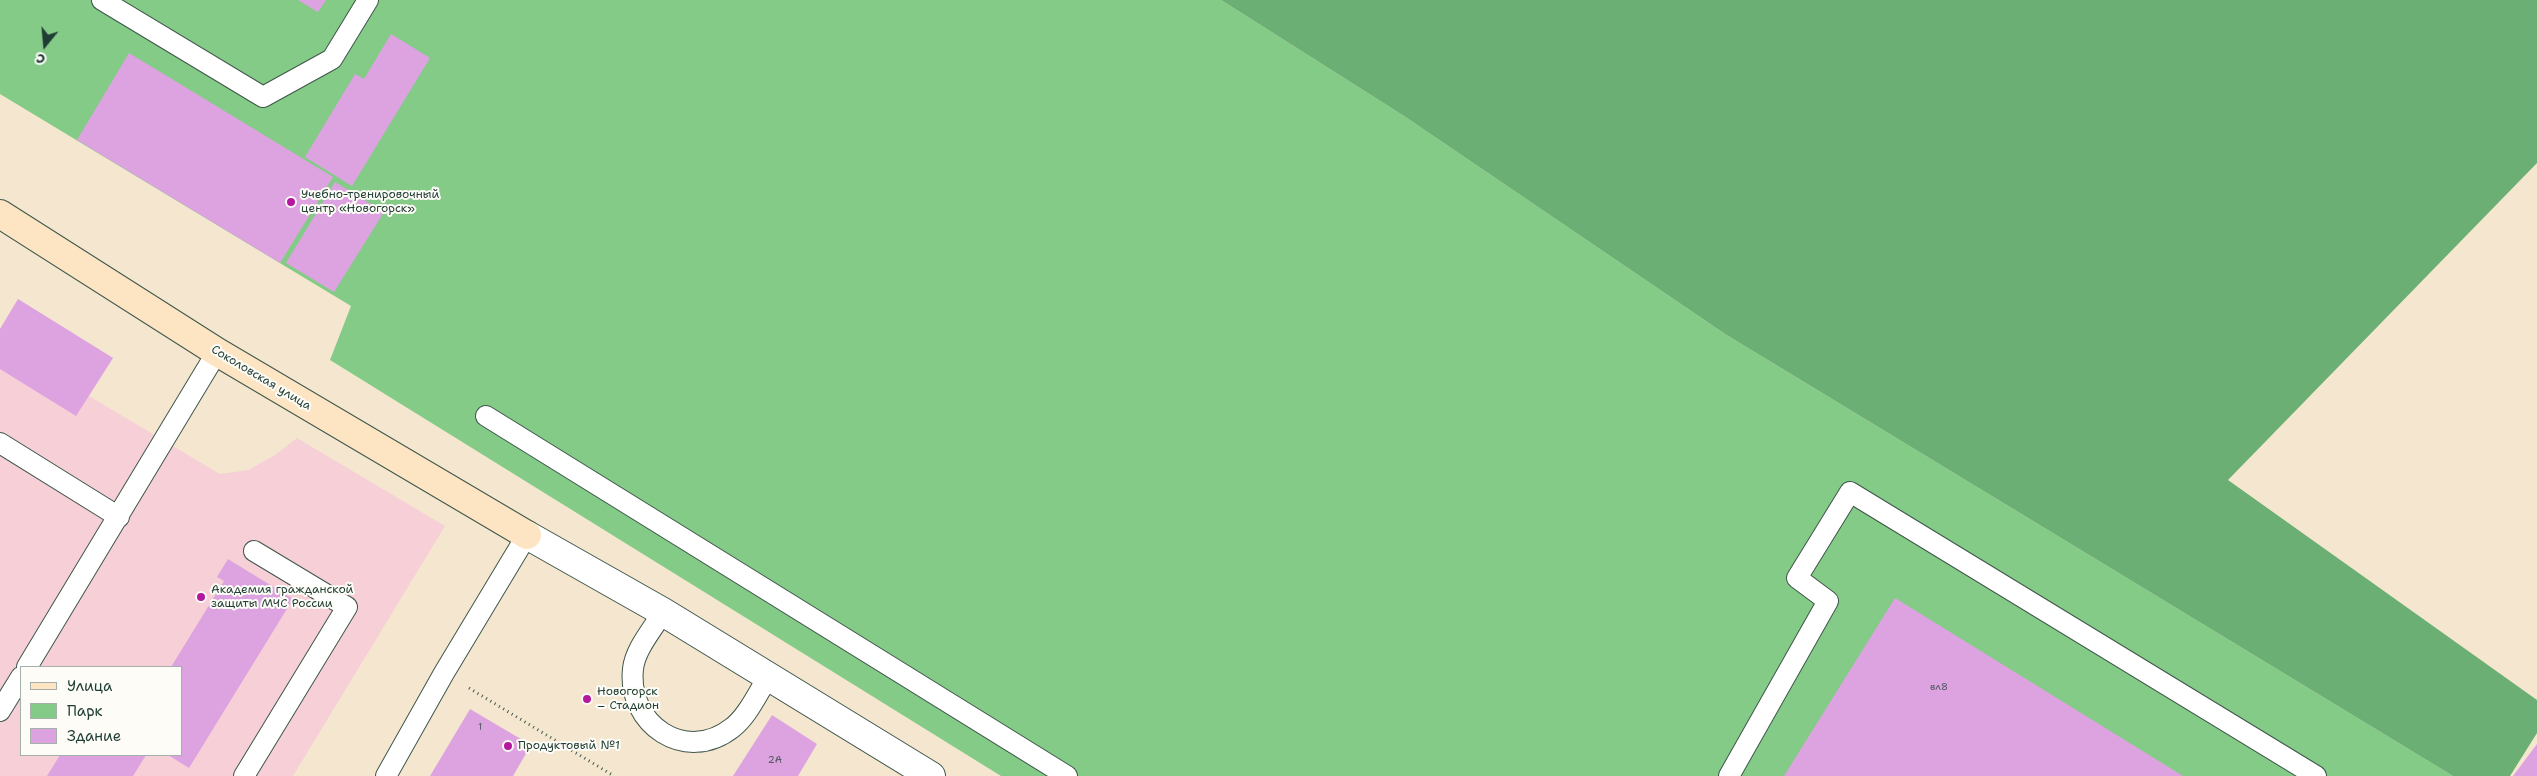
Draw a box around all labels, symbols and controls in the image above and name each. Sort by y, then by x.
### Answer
north arrow [20,20,70,70]
text: С [34,49,47,69]
place label: Учебно-тренировочный центр «Новогорск» [301,188,439,216]
marker: Учебно-тренировочный центр «Новогорск» [285,196,297,208]
street label: Соколовская улица [208,342,314,414]
place label: Академия гражданской защиты МЧС России [211,583,353,611]
marker: Академия гражданской защиты МЧС России [195,591,207,603]
legend [20,666,182,756]
text: Улица [67,676,112,696]
house number: вл8 [1930,681,1948,693]
place label: Новогорск – Стадион [597,685,659,713]
marker: Новогорск – Стадион [581,693,593,705]
text: Парк [67,701,103,721]
house number: 1 [478,721,482,733]
text: Здание [67,726,121,746]
place label: Продуктовый №1 [518,739,620,753]
marker: Продуктовый №1 [502,740,514,752]
house number: 2А [768,754,782,766]

